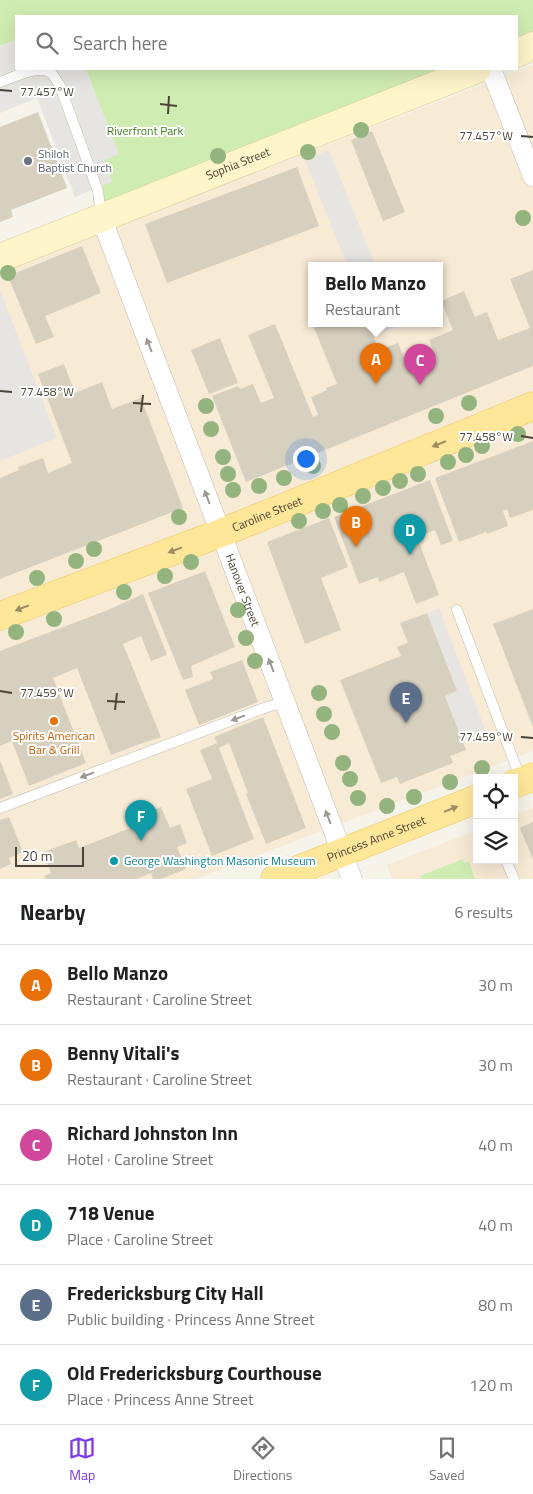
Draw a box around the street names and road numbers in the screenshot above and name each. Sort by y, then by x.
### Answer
street label: Sophia Street [203,142,274,185]
street label: Caroline Street [229,491,306,537]
street label: Hanover Street [221,551,266,630]
street label: Princess Anne Street [324,810,429,867]

